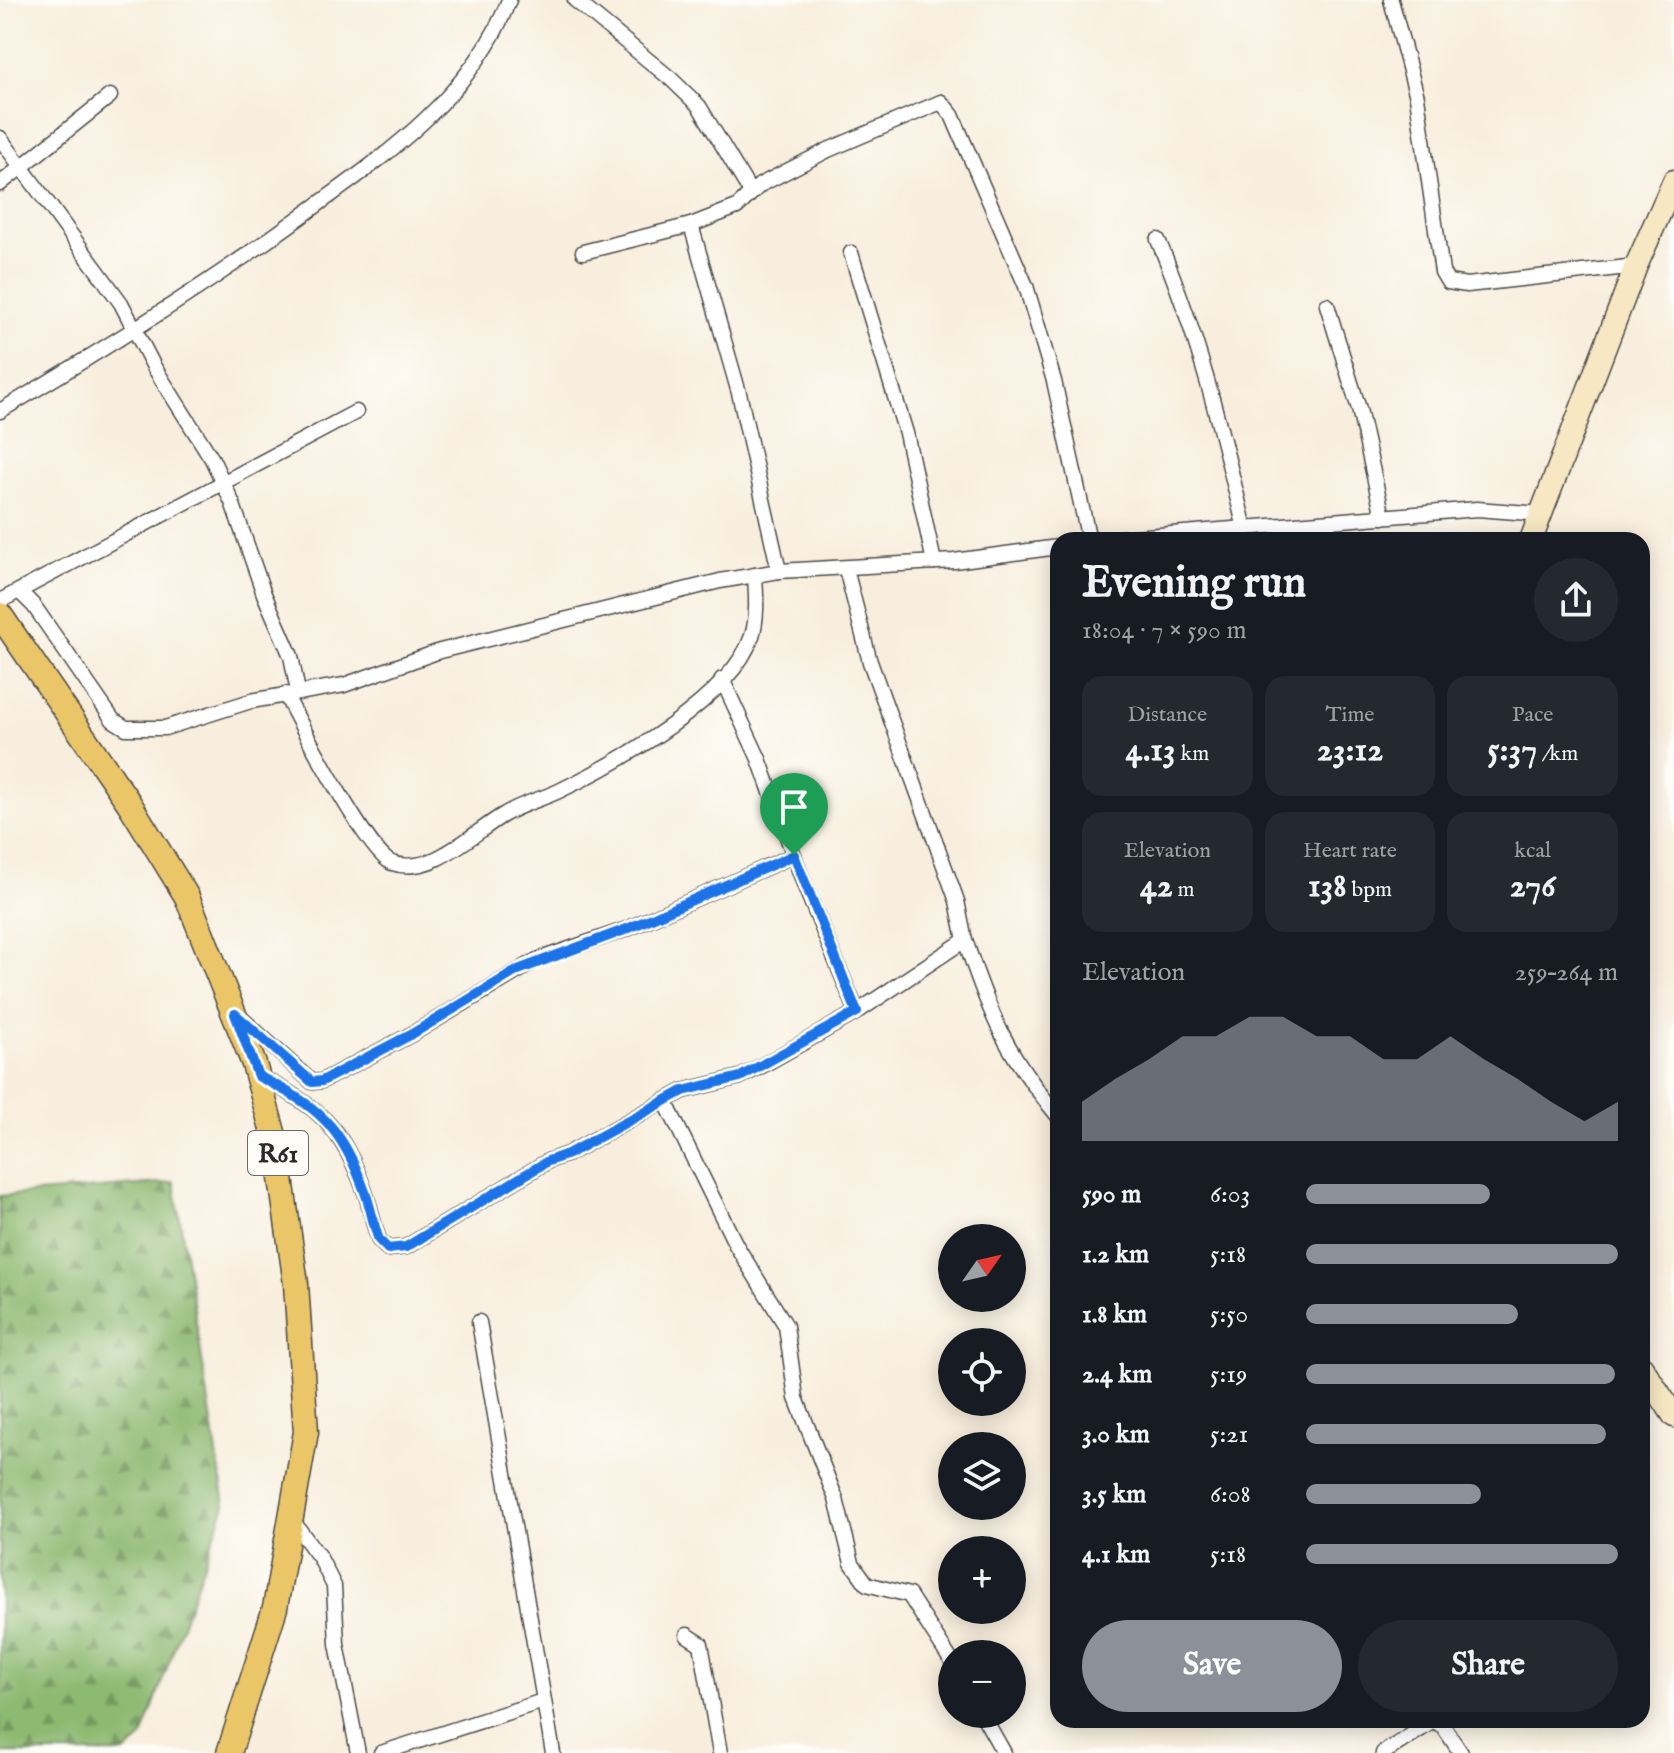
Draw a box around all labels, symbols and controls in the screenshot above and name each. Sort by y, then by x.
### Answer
text: Evening run [1082,556,1306,612]
button: share [1534,558,1618,642]
text: 18:04 · 7 × 590 m [1082,614,1247,647]
text: Distance [1128,701,1207,729]
text: Time [1326,701,1374,729]
text: Pace [1512,701,1553,729]
text: 4.13 [1125,729,1176,772]
text: 23:12 [1317,729,1383,772]
text: 5:37 [1487,729,1537,772]
text: km [1176,740,1209,768]
text: /km [1537,740,1578,768]
pin [760,773,828,855]
icon: arrive [772,785,816,829]
text: Elevation [1124,837,1211,865]
text: Heart rate [1303,837,1397,865]
text: kcal [1514,837,1551,865]
text: 42 [1140,865,1173,908]
text: 138 [1308,865,1347,908]
text: 276 [1510,865,1556,908]
text: m [1173,876,1195,904]
text: bpm [1347,876,1392,904]
text: Elevation [1082,956,1185,989]
text: 259–264 m [1515,956,1618,989]
road number: R61 [248,1131,308,1175]
text: 590 m [1082,1178,1141,1211]
text: 6:03 [1210,1178,1250,1211]
north arrow [938,1224,1026,1312]
map controls [938,1224,1026,1728]
text: 1.2 km [1082,1238,1149,1271]
text: 5:18 [1210,1238,1246,1271]
text: 1.8 km [1082,1298,1147,1331]
text: 5:50 [1210,1298,1248,1331]
button: locate [938,1328,1026,1416]
text: 2.4 km [1082,1358,1152,1391]
text: 5:19 [1210,1358,1247,1391]
text: 3.0 km [1082,1418,1150,1451]
text: 5:21 [1210,1418,1248,1451]
button: layers [938,1432,1026,1520]
text: 3.5 km [1082,1478,1146,1511]
text: 6:08 [1210,1478,1251,1511]
button: + [938,1536,1026,1624]
text: 4.1 km [1082,1538,1150,1571]
text: 5:18 [1210,1538,1246,1571]
button: Save [1082,1620,1342,1712]
button: Share [1358,1620,1618,1712]
button: − [938,1640,1026,1728]

